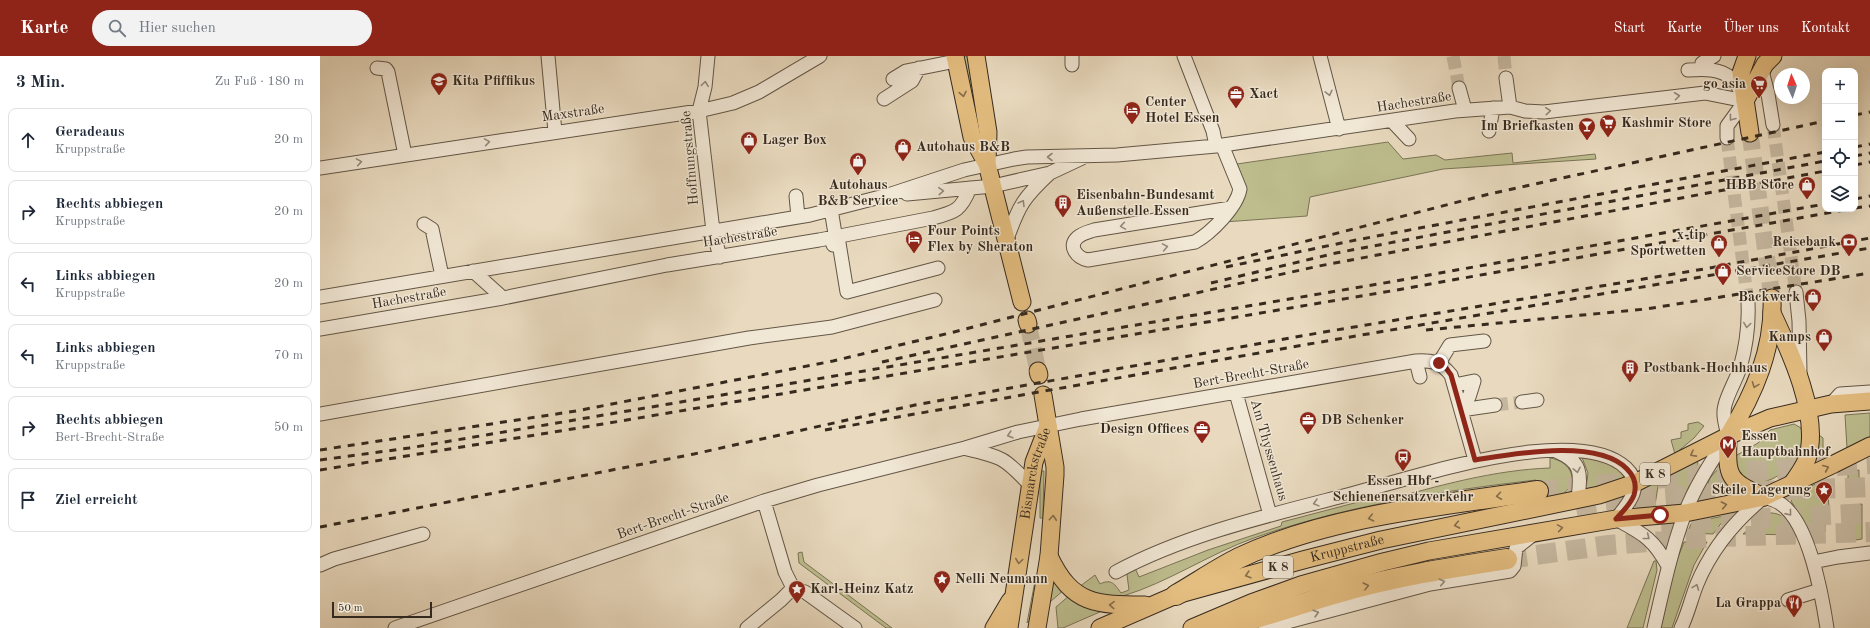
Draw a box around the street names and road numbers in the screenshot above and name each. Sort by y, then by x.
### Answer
street label: Hachestraße [1376,89,1452,115]
street label: Maxstraße [541,102,605,124]
street label: Hoffnungstraße [679,110,701,206]
street label: Hachestraße [702,224,778,250]
street label: Hachestraße [371,285,447,311]
street label: Bert-Brecht-Straße [1192,357,1310,391]
street label: Am Thyssenhaus [1248,398,1290,502]
street label: Bismarckstraße [1018,426,1054,520]
road number: K 8 [1640,463,1670,485]
street label: Bert-Brecht-Straße [615,490,731,542]
street label: Kruppstraße [1309,533,1385,565]
road number: K 8 [1263,556,1293,578]

